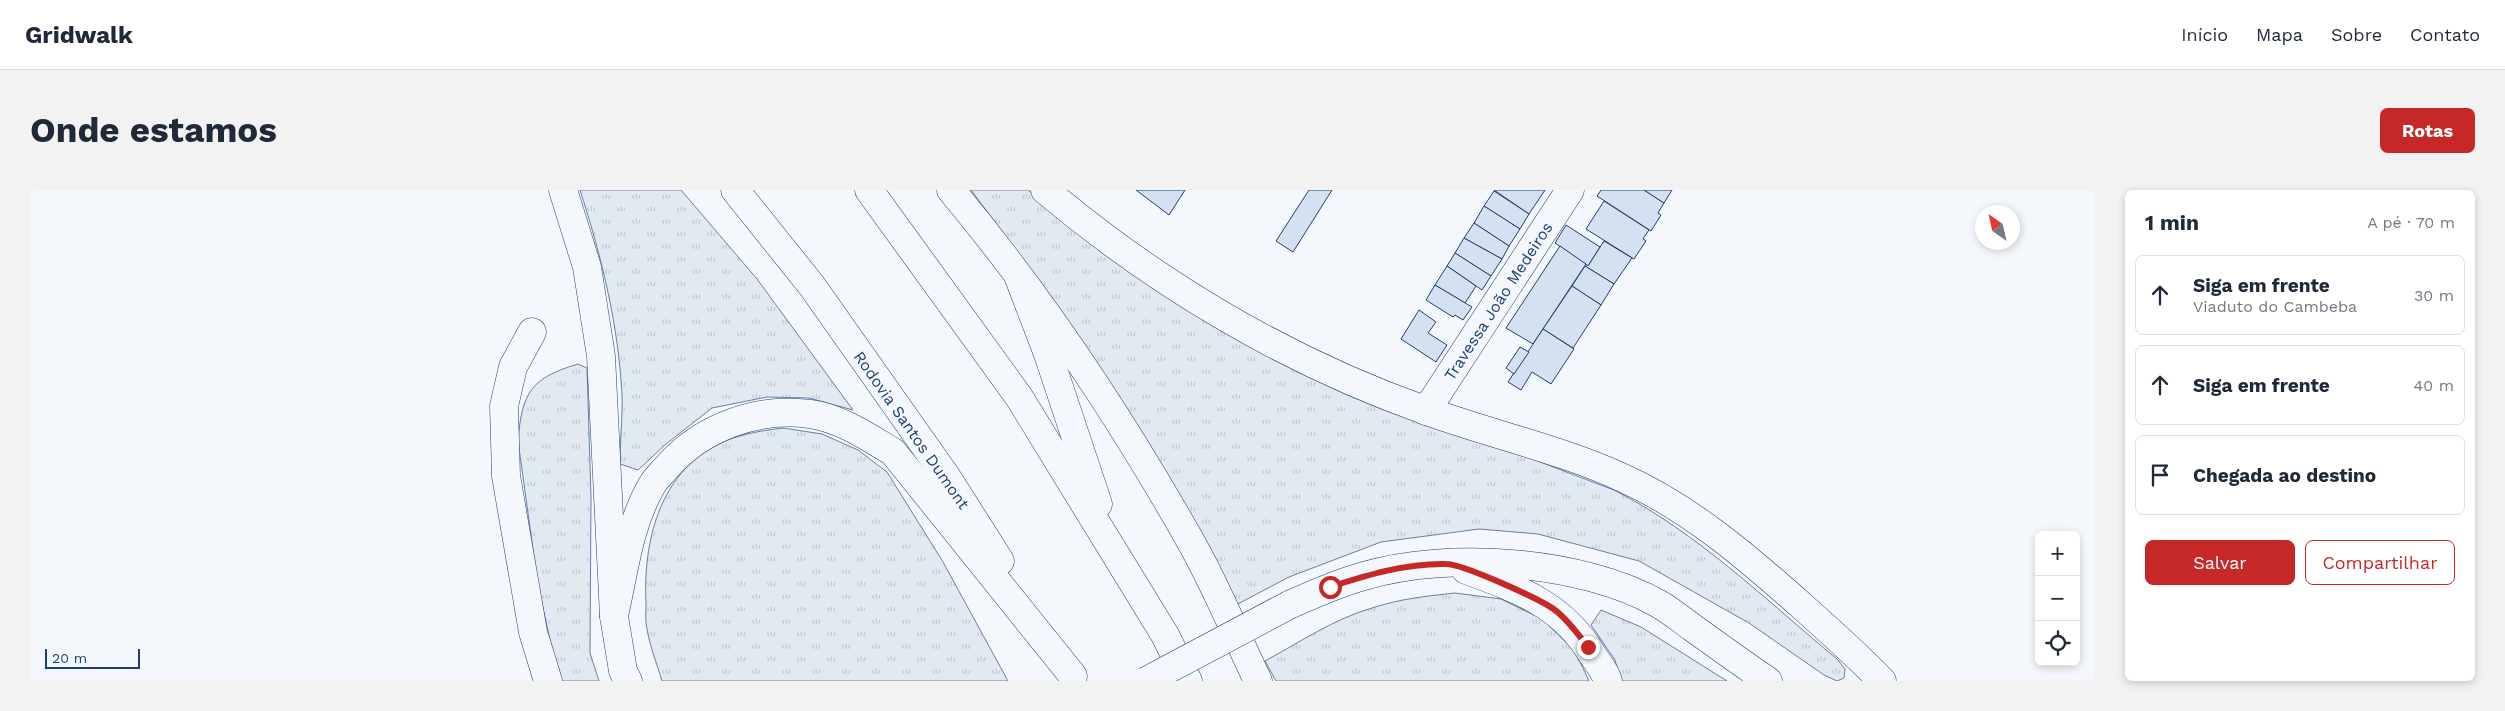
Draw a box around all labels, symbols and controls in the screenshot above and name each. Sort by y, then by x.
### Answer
text: Gridwalk [25,21,133,49]
text: Início [2181,24,2228,45]
text: Mapa [2256,24,2303,45]
text: Sobre [2331,24,2382,45]
text: Contato [2410,24,2480,45]
button: Rotas [2380,108,2475,153]
text: Onde estamos [30,109,277,151]
north arrow [1975,205,2020,250]
text: 1 min [2145,210,2199,235]
text: A pé · 70 m [2367,213,2455,232]
street label: Travessa João Medeiros [1440,218,1557,384]
text: Siga em frente [2193,274,2330,297]
icon: ahead [2146,281,2174,309]
text: 30 m [2414,286,2454,305]
text: Viaduto do Cambeba [2193,297,2357,316]
street label: Rodovia Santos Dumont [850,348,974,513]
icon: ahead [2146,371,2174,399]
text: Siga em frente [2193,374,2330,397]
text: 40 m [2414,376,2454,395]
icon: arrive [2146,461,2174,489]
text: Chegada ao destino [2193,464,2376,487]
map controls [2035,531,2080,666]
button: + [2035,531,2080,576]
button: Salvar [2145,540,2295,585]
button: Compartilhar [2305,540,2455,585]
route start [1319,576,1342,599]
button: − [2035,576,2080,621]
button: locate [2035,621,2080,666]
route end [1577,636,1600,659]
scale bar [45,646,140,669]
text: 20 m [52,650,87,666]

